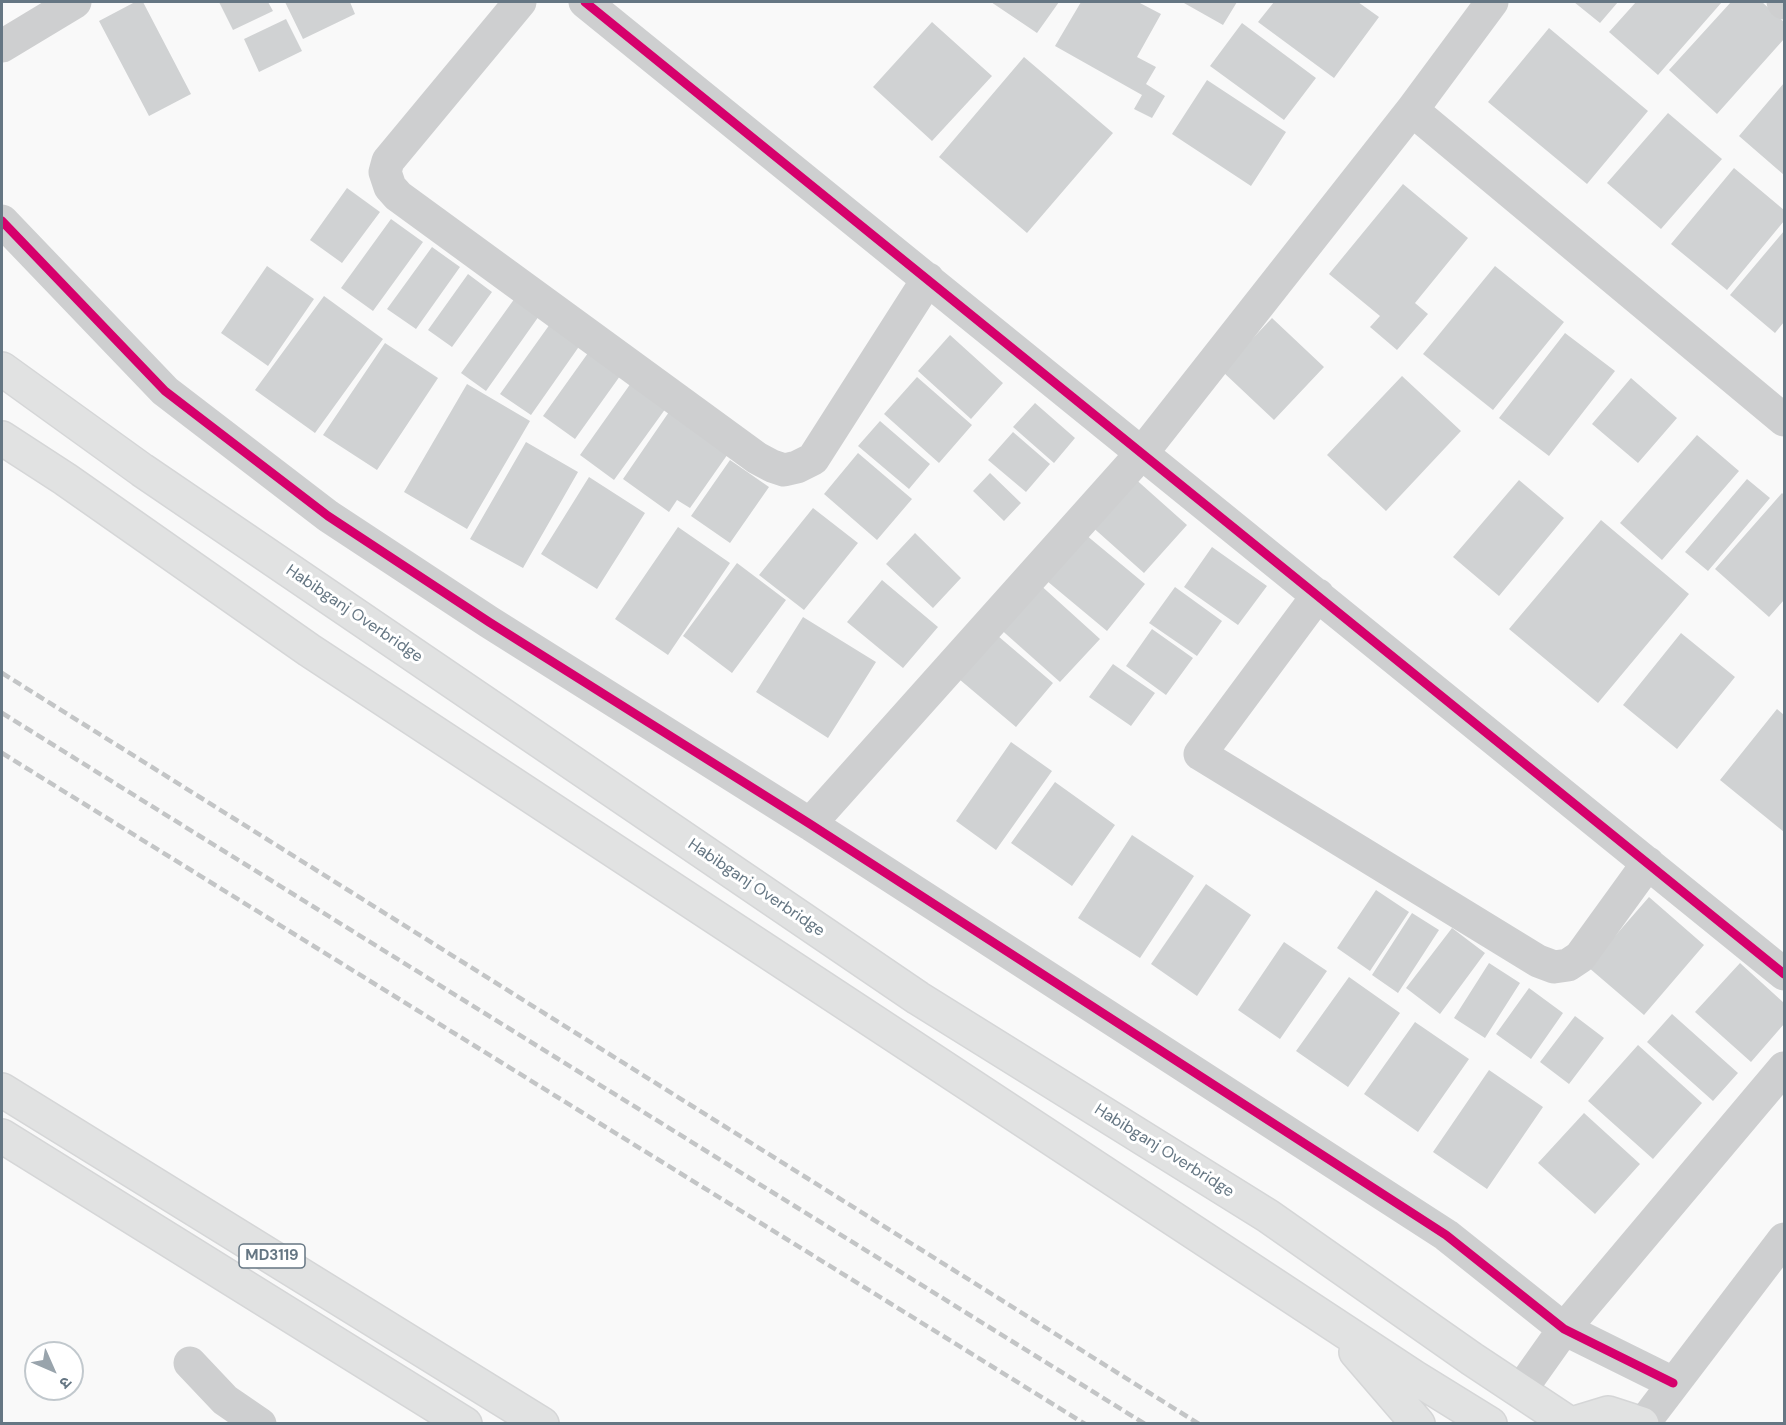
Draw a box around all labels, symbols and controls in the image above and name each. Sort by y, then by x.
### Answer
street label: Habibganj Overbridge [282,561,426,667]
street label: Habibganj Overbridge [684,835,828,941]
street label: Habibganj Overbridge [1091,1100,1237,1202]
road number: MD3119 [239,1244,305,1268]
north arrow [24,1341,84,1401]
text: उ [55,1372,76,1393]

